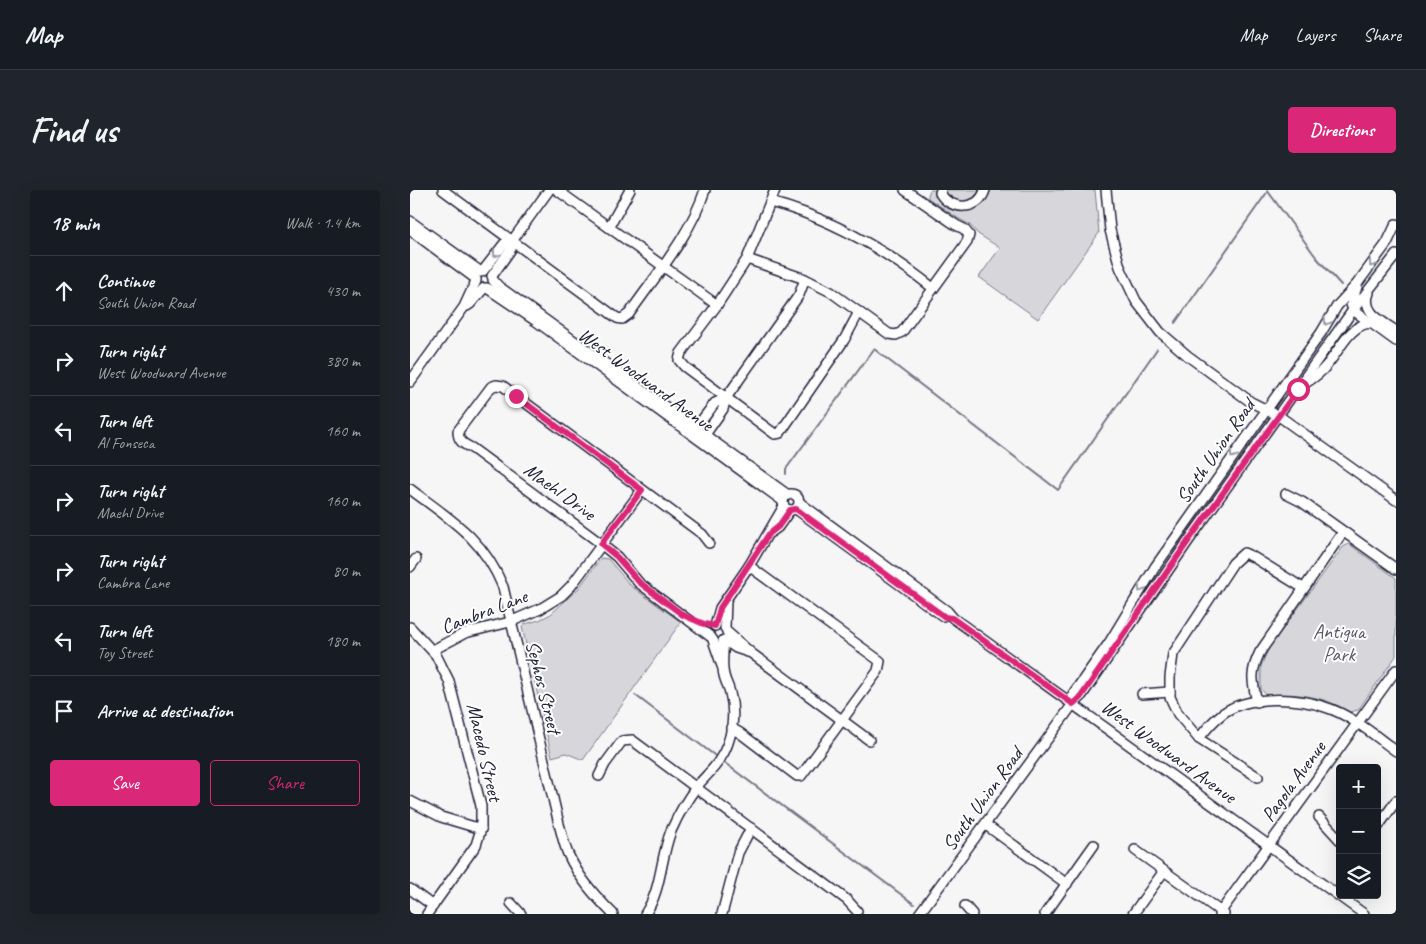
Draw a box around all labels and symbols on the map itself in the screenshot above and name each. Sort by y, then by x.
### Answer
one-way arrow [493,248,502,258]
one-way arrow [1369,258,1378,268]
one-way arrow [1323,317,1333,326]
street label: West Woodward Avenue [573,322,719,438]
route start [1287,378,1310,401]
route end [505,385,528,408]
street label: South Union Road [1170,392,1262,508]
one-way arrow [1230,449,1239,459]
street label: Maehl Drive [519,457,602,527]
street label: Cambra Lane [438,583,532,639]
one-way arrow [1138,583,1147,592]
park label: Antigua Park [1313,619,1367,667]
street label: Sephos Street [520,638,568,739]
street label: West Woodward Avenue [1096,694,1242,810]
street label: Macedo Street [461,701,508,806]
street label: Pagola Avenue [1256,735,1332,827]
street label: South Union Road [937,740,1030,856]

